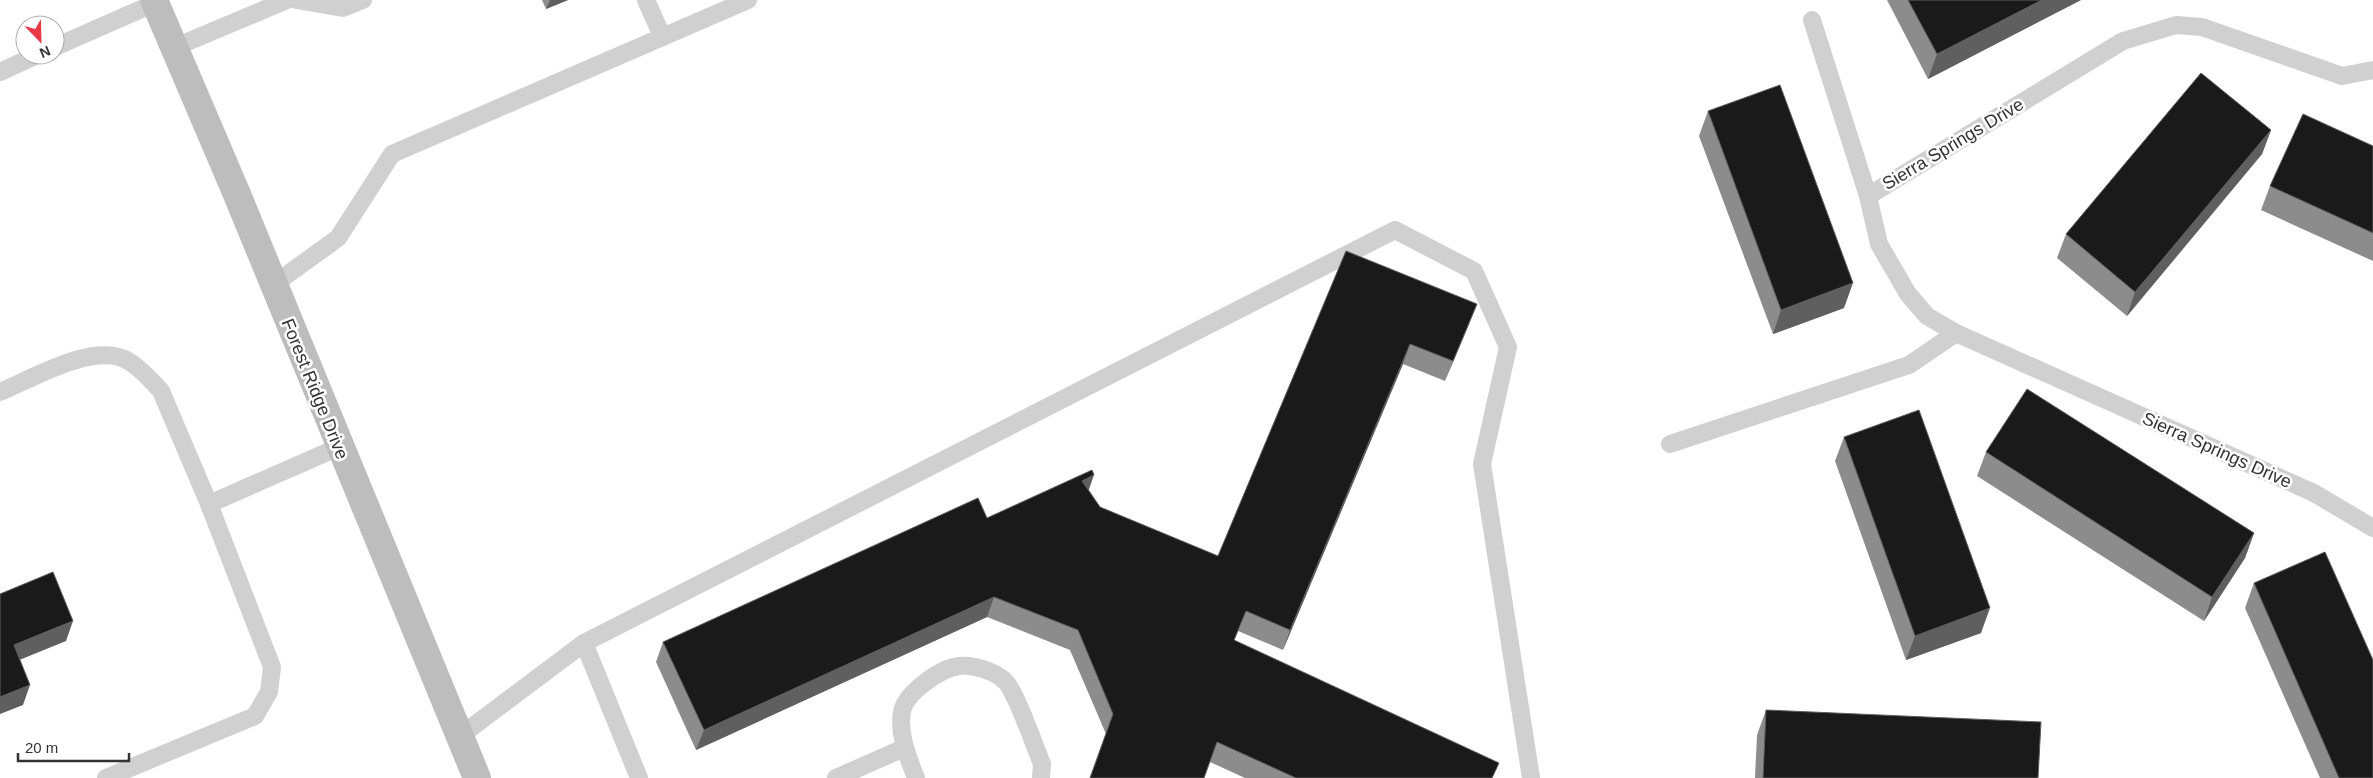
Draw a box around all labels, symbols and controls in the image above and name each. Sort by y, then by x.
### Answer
north arrow [15,15,65,65]
text: N [37,43,53,61]
street label: Sierra Springs Drive [1879,94,2027,194]
street label: Forest Ridge Drive [278,316,352,462]
street label: Sierra Springs Drive [2139,408,2295,492]
scale bar [18,730,129,762]
text: 20 m [25,739,58,756]

